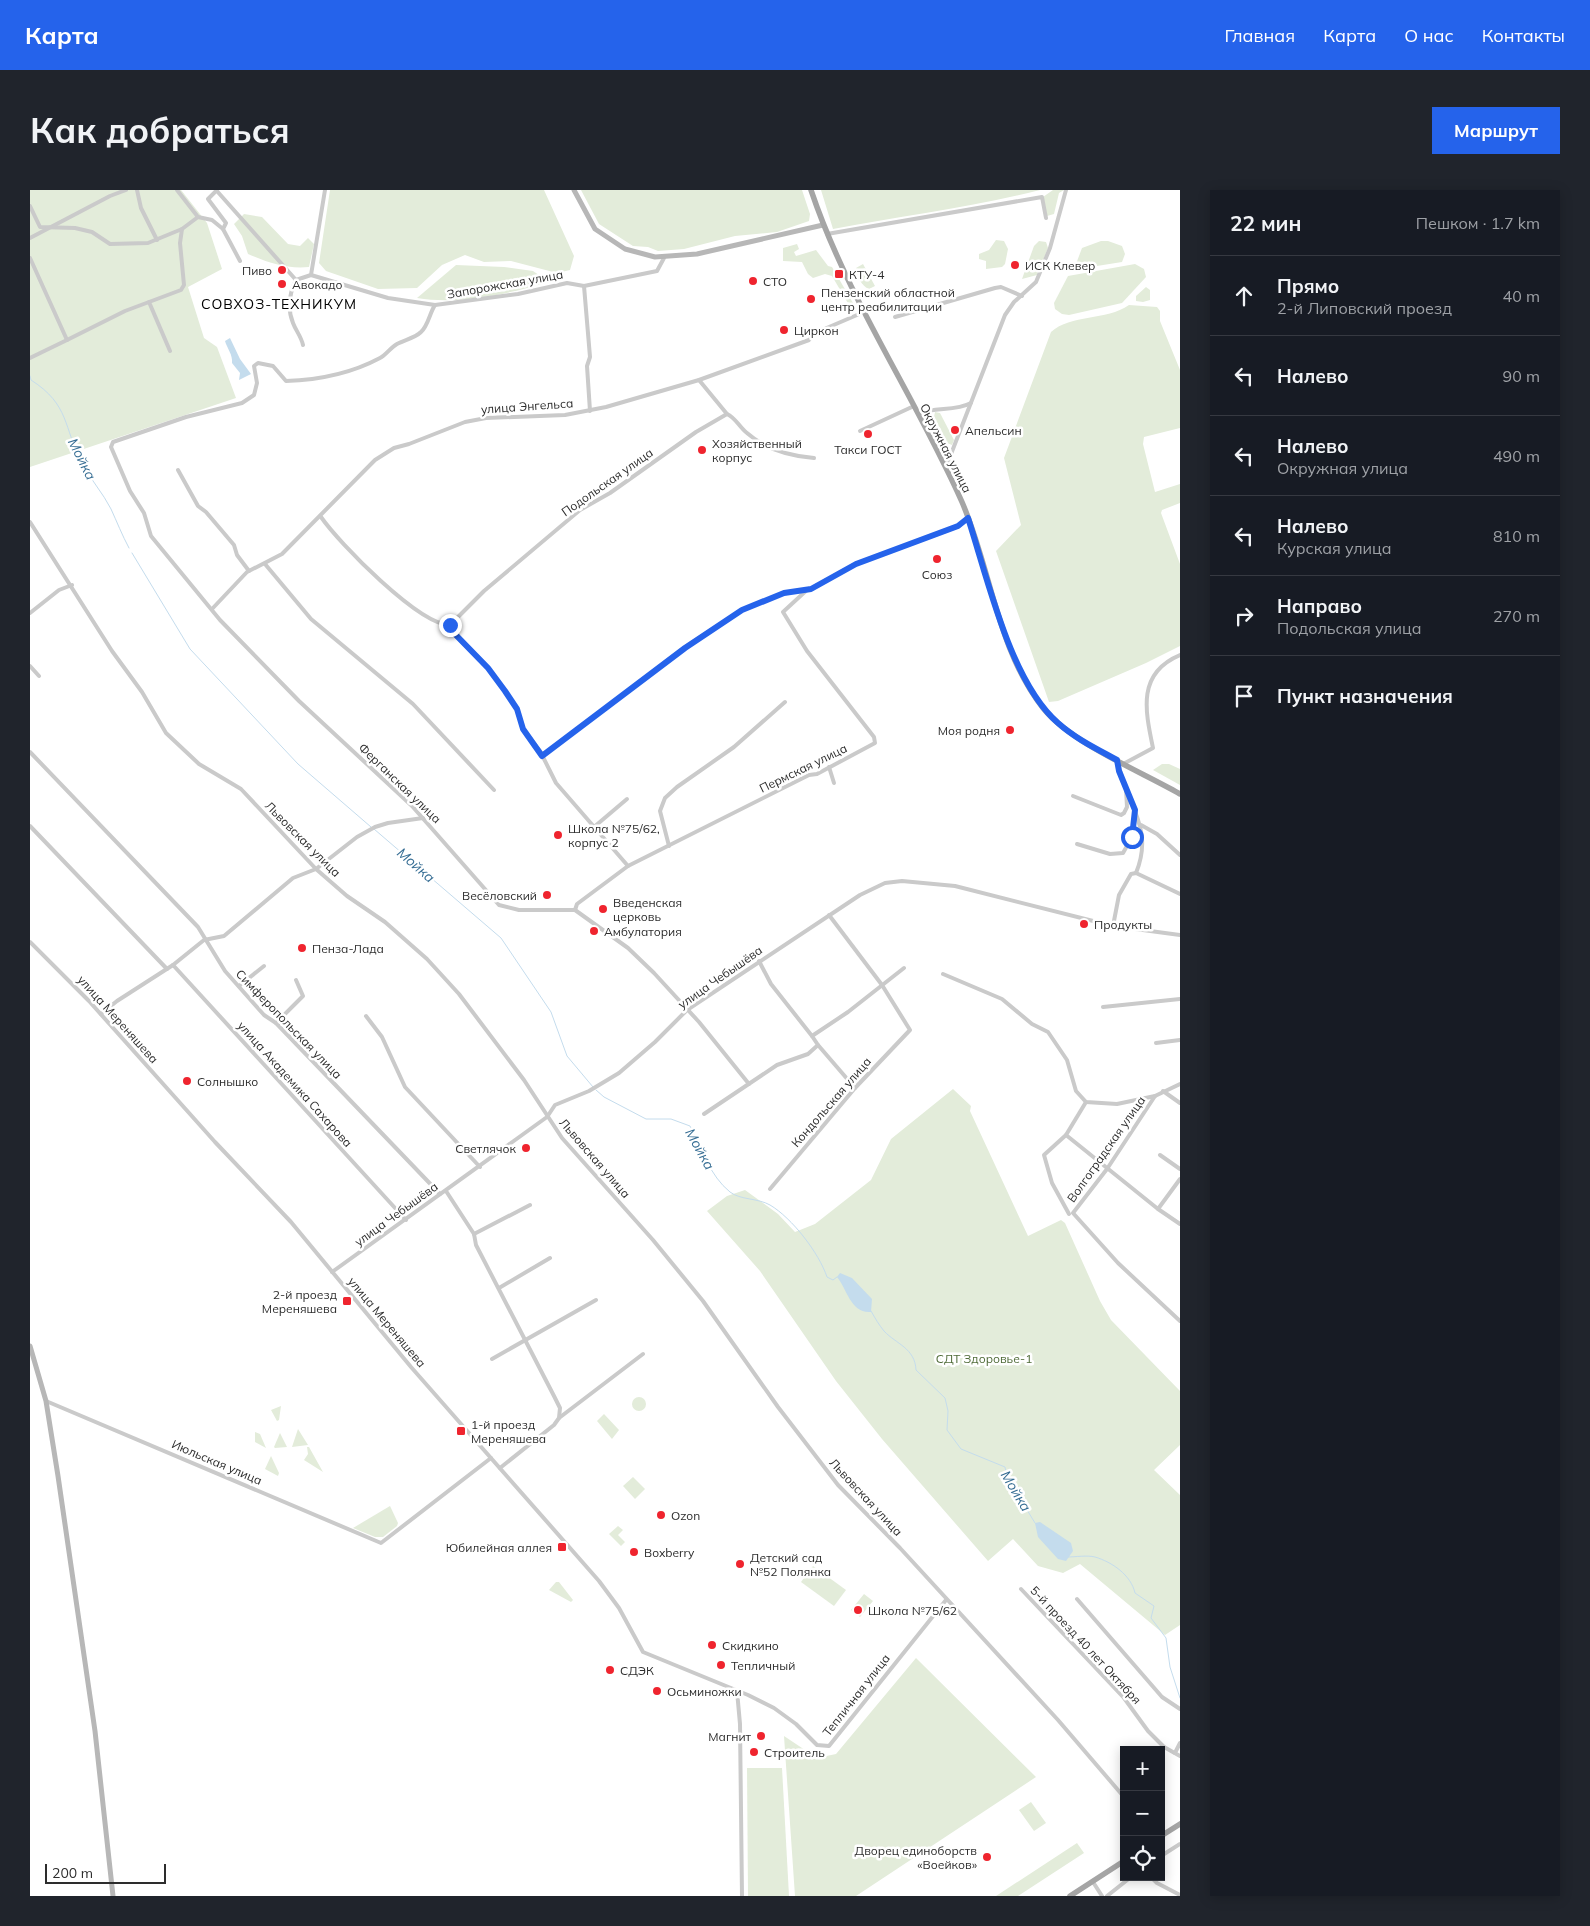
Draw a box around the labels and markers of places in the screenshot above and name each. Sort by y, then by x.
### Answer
place label: ИСК Клевер [1025,258,1095,273]
marker: ИСК Клевер [1009,259,1021,271]
place label: Пиво [242,263,272,278]
marker: Пиво [276,264,288,276]
place label: КТУ-4 [849,267,884,282]
marker: КТУ-4 [833,268,845,280]
place label: СТО [763,274,787,289]
marker: СТО [747,275,759,287]
place label: Авокадо [292,277,343,292]
marker: Авокадо [276,278,288,290]
place label: Пензенский областной центр реабилитации [821,285,955,314]
marker: Пензенский областной центр реабилитации [805,293,817,305]
place label: Циркон [794,323,839,338]
marker: Циркон [778,324,790,336]
place label: Апельсин [965,423,1022,438]
marker: Апельсин [949,424,961,436]
marker: Такси ГОСТ [862,428,874,440]
place label: Хозяйственный корпус [712,436,802,465]
place label: Такси ГОСТ [834,442,903,457]
marker: Хозяйственный корпус [696,444,708,456]
marker: Союз [931,553,943,565]
place label: Союз [922,567,952,582]
place label: Моя родня [938,723,1000,738]
marker: Моя родня [1004,724,1016,736]
place label: Школа №75/62, корпус 2 [568,821,660,850]
marker: Школа №75/62, корпус 2 [552,829,564,841]
place label: Весёловский [462,888,537,903]
marker: Весёловский [541,889,553,901]
place label: Введенская церковь [613,895,682,924]
marker: Введенская церковь [597,903,609,915]
place label: Продукты [1094,917,1152,932]
marker: Продукты [1078,918,1090,930]
place label: Амбулатория [604,924,682,939]
marker: Амбулатория [588,925,600,937]
place label: Пенза-Лада [312,941,384,956]
marker: Пенза-Лада [296,942,308,954]
place label: Солнышко [197,1074,258,1089]
marker: Солнышко [181,1075,193,1087]
place label: Светлячок [455,1141,517,1156]
marker: Светлячок [520,1142,532,1154]
place label: 2-й проезд Мереняшева [262,1287,337,1316]
marker: 2-й проезд Мереняшева [341,1295,353,1307]
place label: 1-й проезд Мереняшева [471,1417,546,1446]
marker: 1-й проезд Мереняшева [455,1425,467,1437]
place label: Ozon [671,1508,700,1523]
marker: Ozon [655,1509,667,1521]
place label: Юбилейная аллея [446,1540,552,1555]
marker: Юбилейная аллея [556,1541,568,1553]
place label: Boxberry [644,1545,695,1560]
marker: Boxberry [628,1546,640,1558]
place label: Детский сад №52 Полянка [750,1550,831,1579]
marker: Детский сад №52 Полянка [734,1558,746,1570]
place label: Школа №75/62 [868,1603,957,1618]
marker: Школа №75/62 [852,1604,864,1616]
place label: Скидкино [722,1638,779,1653]
marker: Скидкино [706,1639,718,1651]
place label: Тепличный [731,1658,795,1673]
marker: Тепличный [715,1659,727,1671]
place label: СДЭК [620,1663,654,1678]
marker: СДЭК [604,1664,616,1676]
place label: Осьминожки [667,1684,742,1699]
marker: Осьминожки [651,1685,663,1697]
place label: Магнит [708,1729,752,1744]
marker: Магнит [755,1730,767,1742]
place label: Строитель [764,1745,825,1760]
marker: Строитель [748,1746,760,1758]
place label: Дворец единоборств «Воейков» [855,1843,978,1872]
marker: Дворец единоборств «Воейков» [981,1851,993,1863]

